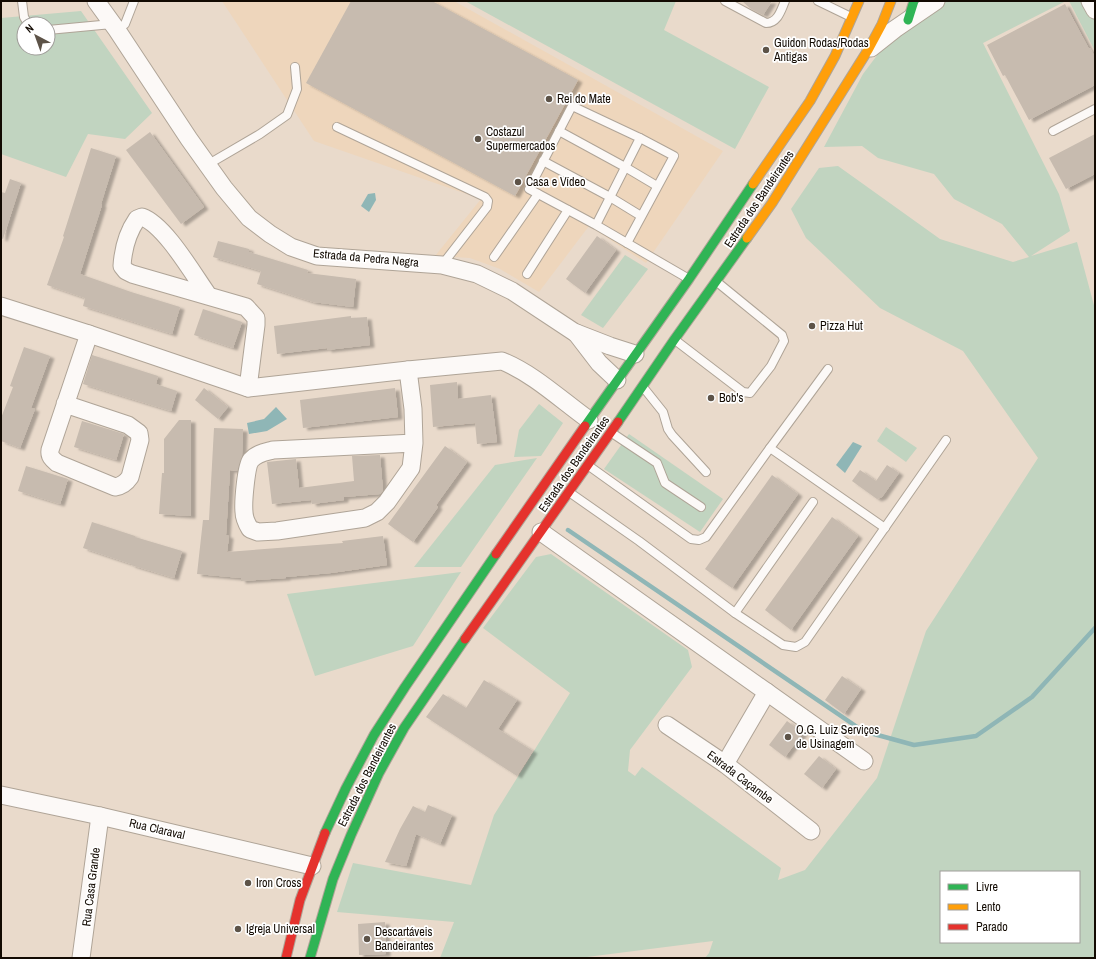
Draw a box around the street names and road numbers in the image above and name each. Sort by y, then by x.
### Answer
street label: Estrada dos Bandeirantes [721,147,797,251]
street label: Estrada da Pedra Negra [312,245,420,271]
street label: Estrada dos Bandeirantes [535,413,613,515]
street label: Estrada dos Bandeirantes [334,721,400,829]
street label: Estrada Caçambe [704,747,776,807]
street label: Rua Claraval [127,815,187,843]
street label: Rua Casa Grande [78,847,104,927]

